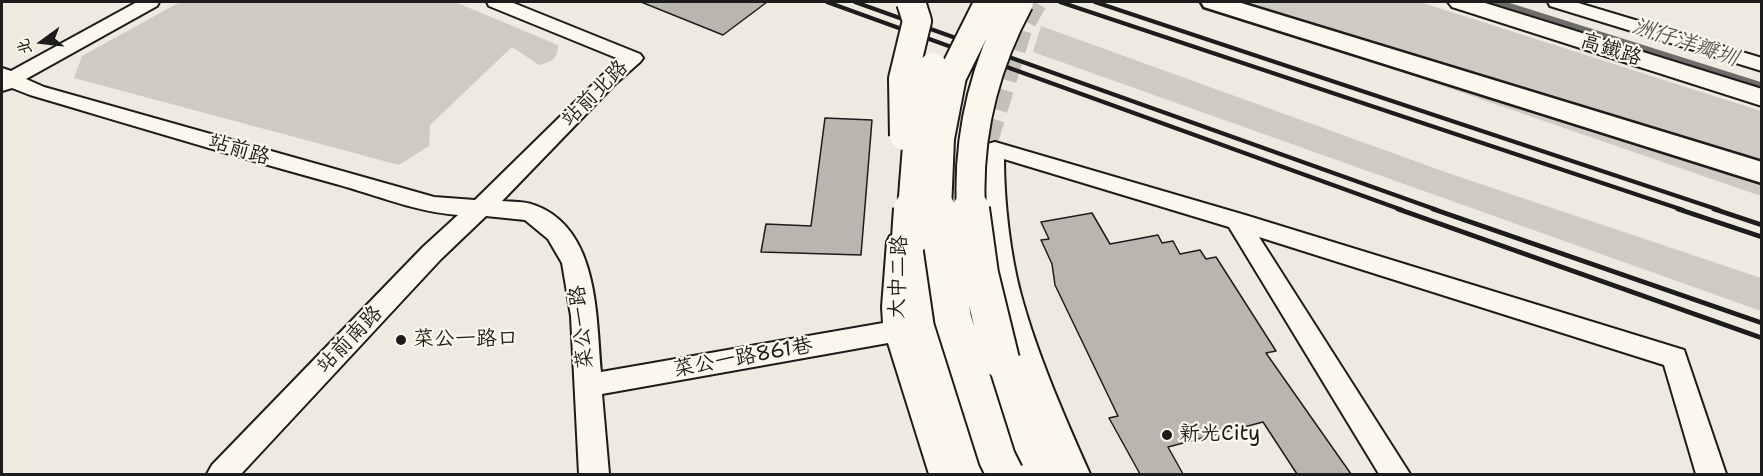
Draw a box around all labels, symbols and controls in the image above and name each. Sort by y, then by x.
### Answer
north arrow [12,12,72,72]
water label: 洲仔洋瓣圳 [1629,13,1741,73]
street label: 高鐵路 [1577,28,1645,72]
text: 北 [12,36,36,57]
street label: 站前北路 [556,55,634,133]
street label: 站前路 [205,129,273,171]
street label: 大中二路 [885,235,913,319]
street label: 菜公一路 [565,284,599,370]
street label: 站前南路 [312,301,388,379]
place label: 菜公一路口 [413,327,518,353]
marker: 菜公一路口 [394,333,408,347]
street label: 菜公一路861巷 [671,333,815,383]
place label: 新光City [1179,422,1260,448]
marker: 新光City [1160,428,1174,442]

